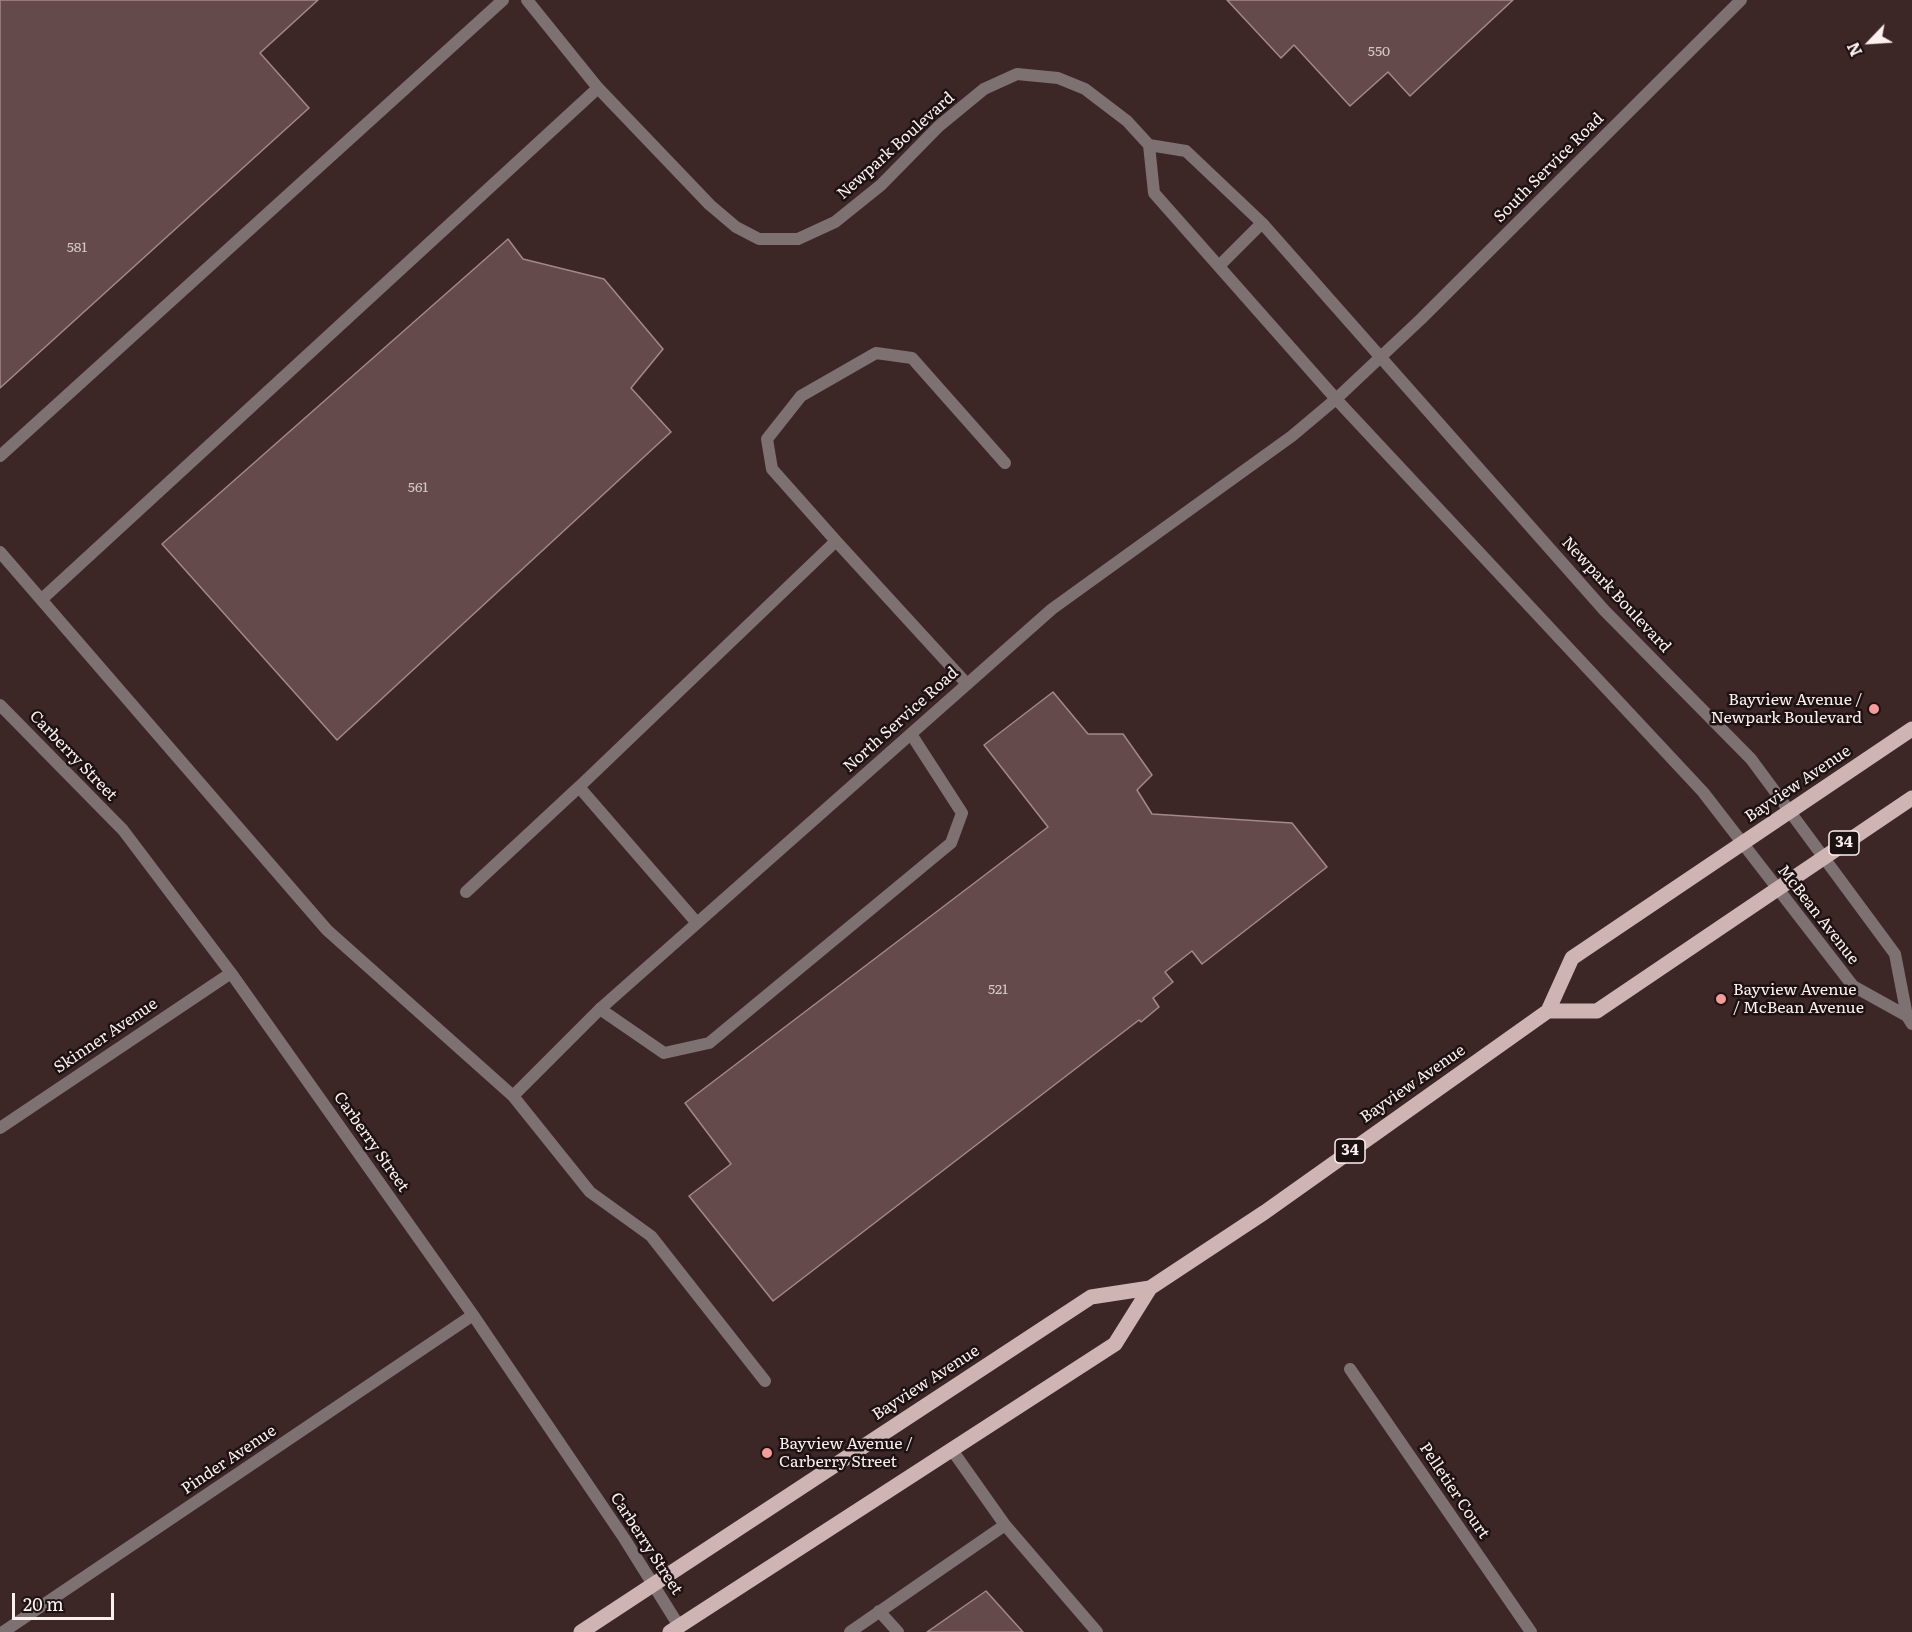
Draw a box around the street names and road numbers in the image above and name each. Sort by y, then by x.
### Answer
street label: Newpark Boulevard [833,88,959,204]
street label: South Service Road [1490,109,1608,227]
street label: Newpark Boulevard [1557,533,1675,657]
street label: North Service Road [840,663,962,777]
street label: Carberry Street [25,707,121,805]
street label: Bayview Avenue [1741,741,1855,827]
road number: 34 [1829,831,1859,855]
street label: McBean Avenue [1773,861,1863,969]
street label: Skinner Avenue [51,994,161,1078]
street label: Bayview Avenue [1357,1041,1469,1127]
street label: Carberry Street [329,1088,413,1196]
road number: 34 [1335,1139,1365,1163]
street label: Bayview Avenue [869,1341,983,1425]
street label: Pinder Avenue [178,1421,280,1499]
street label: Pelletier Court [1415,1439,1493,1543]
street label: Carberry Street [606,1489,686,1599]

